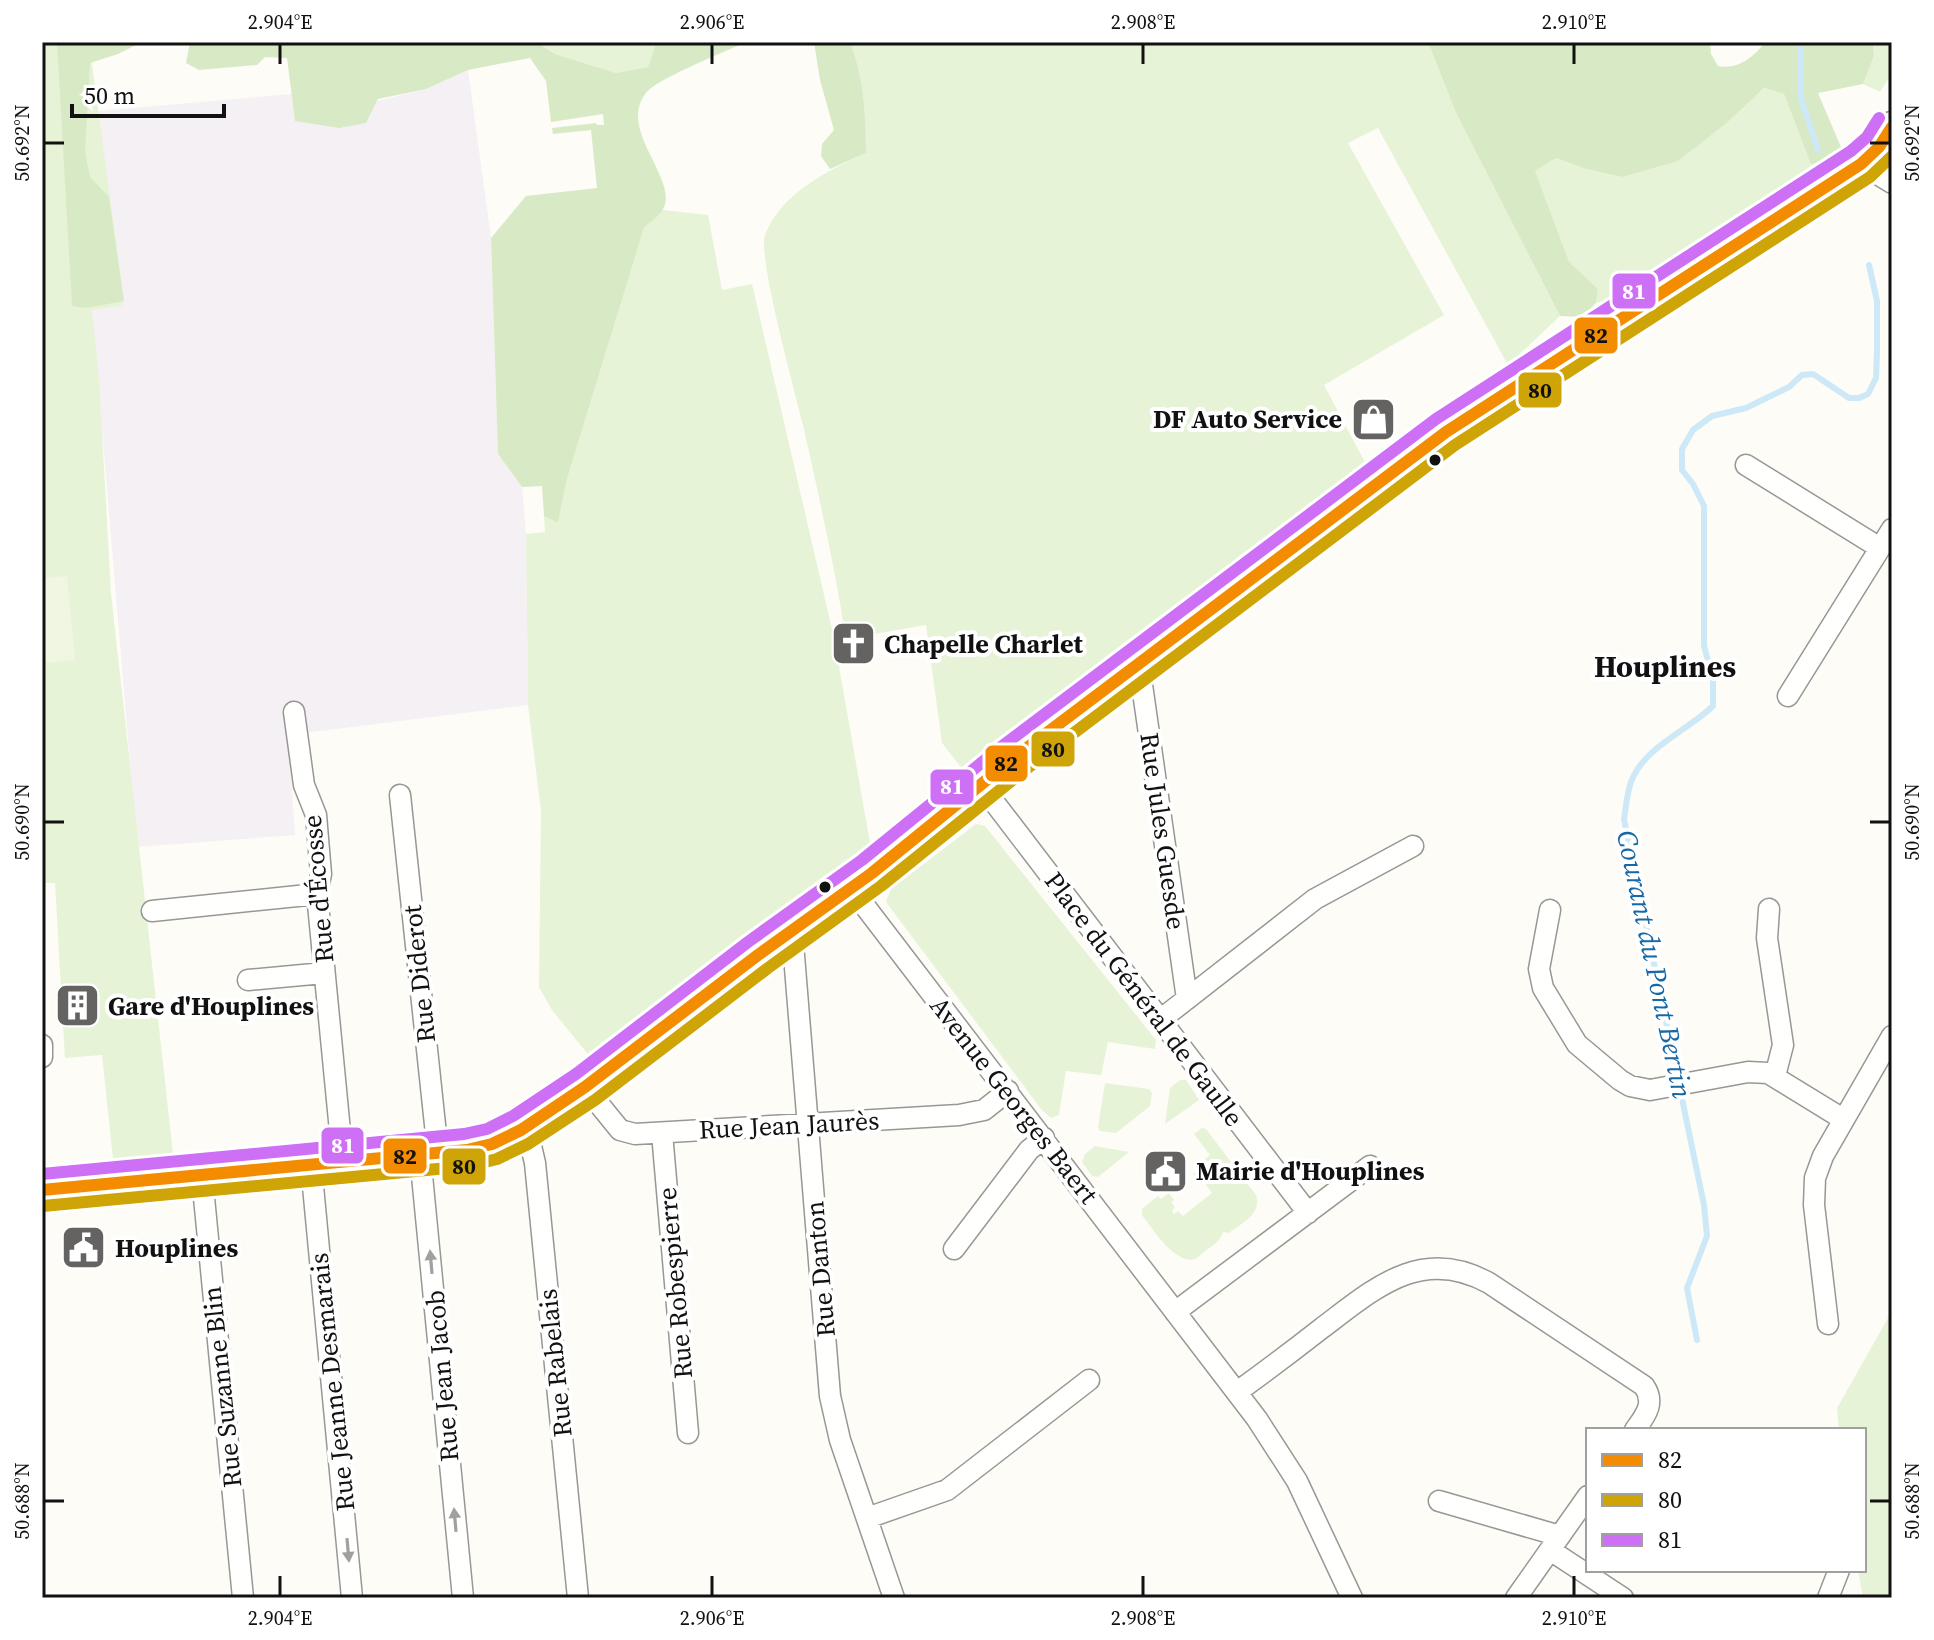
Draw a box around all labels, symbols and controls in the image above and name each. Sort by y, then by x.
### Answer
text: 2.904°E [248,8,312,36]
text: 2.906°E [680,8,744,36]
text: 2.908°E [1111,8,1175,36]
text: 2.910°E [1542,8,1606,36]
scale bar [72,68,224,118]
text: 50 m [84,79,135,112]
text: 50.692°N [8,104,36,182]
text: 50.692°N [1898,104,1926,182]
line badge: 81 [1611,272,1657,310]
text: 81 [1622,276,1646,306]
line badge: 82 [1573,316,1619,355]
text: 82 [1584,320,1608,350]
line badge: 80 [1517,371,1563,409]
text: 80 [1528,375,1552,405]
shop icon: DF Auto Service [1349,395,1397,443]
place label: DF Auto Service [1153,401,1342,437]
unlabelled marker [1427,452,1443,468]
church icon: Chapelle Charlet [829,620,877,668]
place label: Chapelle Charlet [884,626,1084,662]
district label: Houplines [1594,646,1736,687]
line badge: 80 [1030,730,1076,768]
street label: Rue Jules Guesde [1131,730,1195,932]
text: 80 [1041,734,1065,764]
line badge: 82 [984,744,1029,783]
text: 82 [994,748,1018,778]
line badge: 81 [929,768,975,806]
text: 81 [940,771,964,801]
text: 50.690°N [8,783,36,861]
text: 50.690°N [1898,783,1926,861]
street label: Rue d'Écosse [294,814,342,964]
water label: Courant du Pont Bertin [1608,827,1702,1102]
street label: Place du Général de Gaulle [1036,864,1252,1134]
unlabelled marker [817,879,833,895]
street label: Rue Diderot [394,903,444,1045]
building icon: Gare d'Houplines [53,982,101,1030]
place label: Gare d'Houplines [108,988,314,1024]
street label: Avenue Georges Baert [922,989,1107,1212]
street label: Rue Jean Jaurès [698,1102,880,1148]
line badge: 81 [320,1126,365,1165]
text: 81 [331,1130,355,1160]
line badge: 82 [382,1137,428,1175]
text: 82 [393,1141,417,1171]
line badge: 80 [441,1147,487,1186]
public building icon: Mairie d'Houplines [1141,1147,1189,1195]
text: 80 [452,1151,476,1181]
place label: Mairie d'Houplines [1196,1153,1425,1189]
street label: Rue Robespierre [649,1186,701,1380]
street label: Rue Danton [796,1199,844,1339]
public building icon: Houplines [60,1224,108,1272]
place label: Houplines [115,1230,238,1266]
one-way arrow [424,1249,437,1274]
street label: Rue Jeanne Desmarais [301,1251,363,1513]
street label: Rue Suzanne Blin [194,1285,250,1489]
street label: Rue Rabelais [529,1287,581,1439]
street label: Rue Jean Jacob [417,1289,467,1463]
legend [1586,1428,1866,1572]
text: 82 [1658,1443,1682,1476]
text: 50.688°N [8,1462,36,1540]
text: 50.688°N [1898,1462,1926,1540]
text: 80 [1658,1483,1682,1516]
one-way arrow [449,1507,462,1532]
text: 81 [1658,1523,1682,1556]
one-way arrow [342,1538,355,1563]
text: 2.904°E [248,1604,312,1632]
text: 2.906°E [680,1604,744,1632]
text: 2.908°E [1111,1604,1175,1632]
text: 2.910°E [1542,1604,1606,1632]

